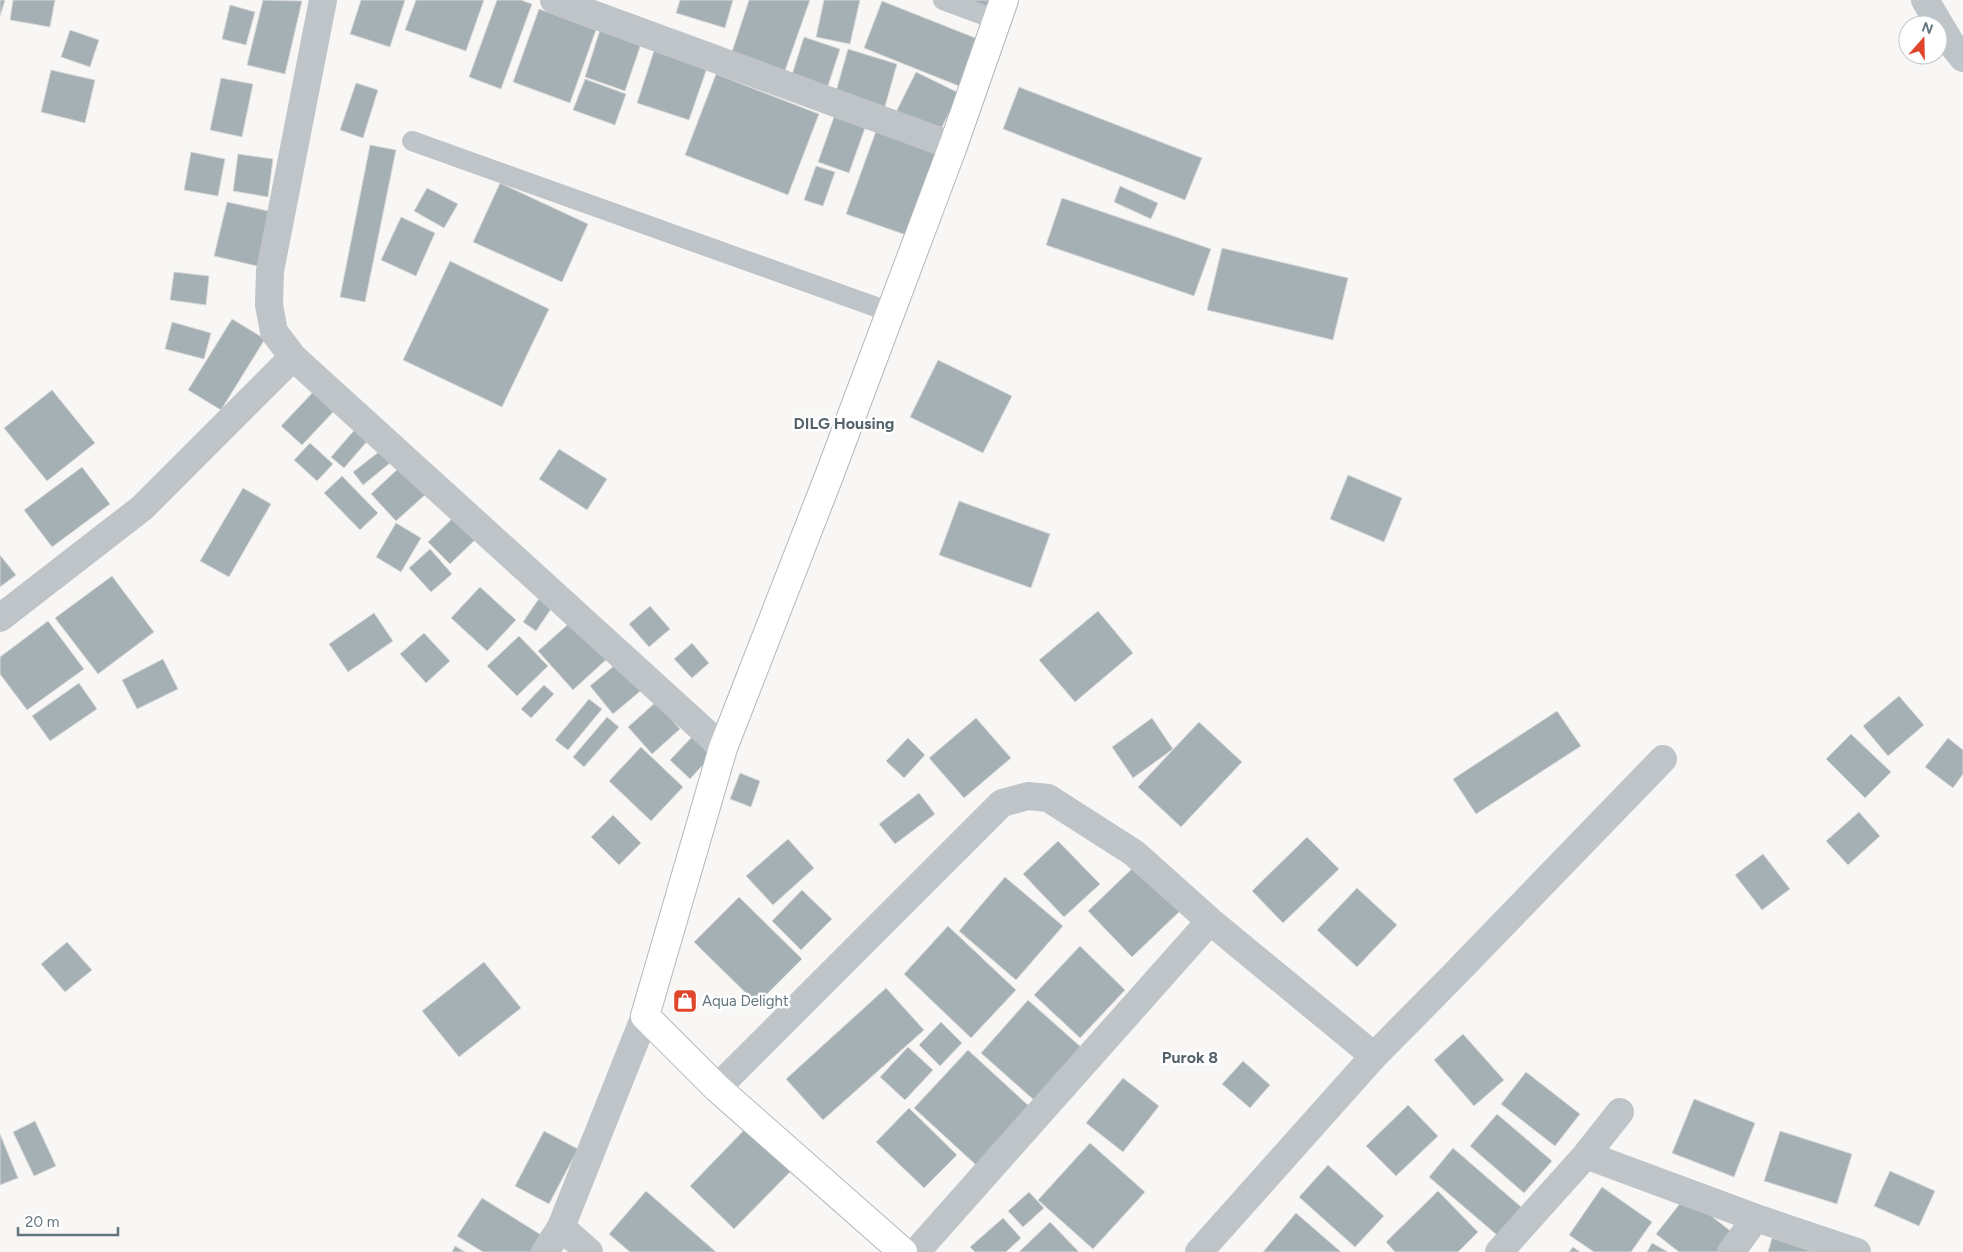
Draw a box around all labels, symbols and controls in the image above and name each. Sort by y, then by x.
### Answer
north arrow [1898,15,1948,65]
text: N [1919,18,1935,38]
district label: DILG Housing [794,414,894,433]
shop icon: Aqua Delight [672,988,698,1014]
place label: Aqua Delight [702,992,789,1010]
district label: Purok 8 [1162,1048,1218,1067]
scale bar [18,1204,118,1236]
text: 20 m [25,1213,59,1231]

